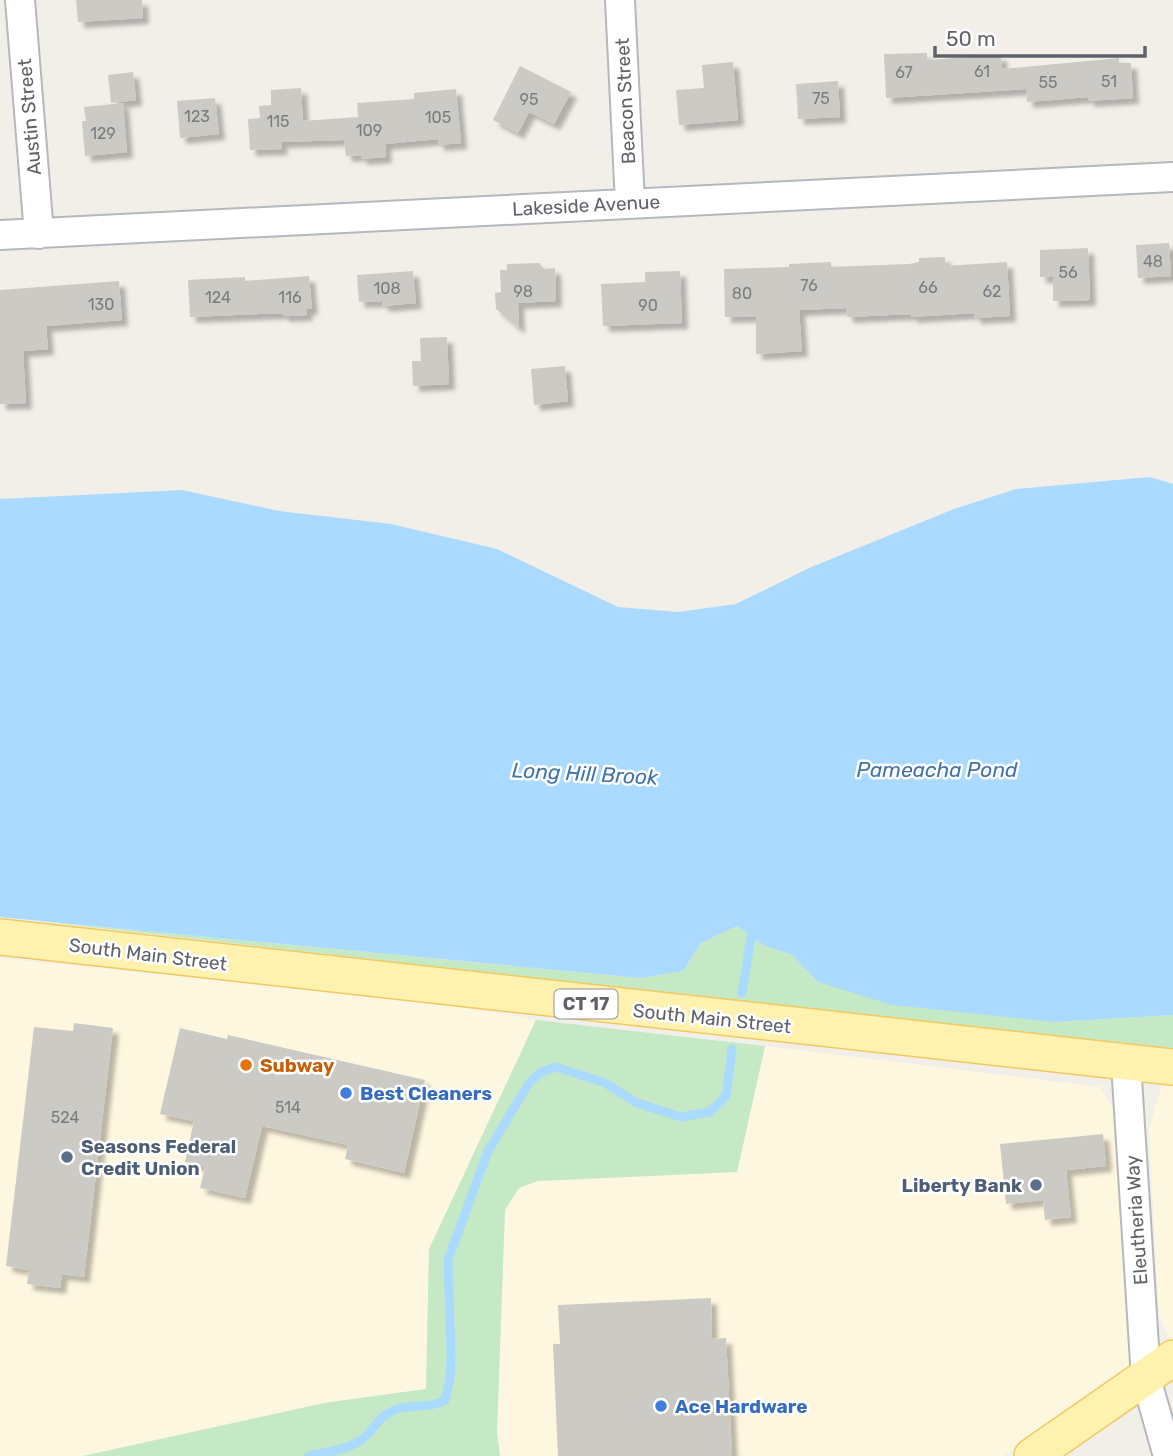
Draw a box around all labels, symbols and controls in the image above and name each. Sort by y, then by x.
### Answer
scale bar [935,14,1145,58]
text: 50 m [946,26,996,51]
street label: Beacon Street [611,37,640,165]
street label: Austin Street [13,57,46,176]
house number: 61 [974,62,990,81]
house number: 67 [895,63,913,82]
house number: 51 [1101,72,1117,91]
house number: 55 [1038,73,1058,92]
house number: 75 [812,89,830,108]
house number: 95 [520,90,539,109]
house number: 123 [184,107,210,126]
house number: 105 [425,108,451,127]
house number: 115 [266,112,290,131]
house number: 109 [356,121,382,140]
house number: 129 [90,124,116,143]
street label: Lakeside Avenue [511,190,661,221]
house number: 48 [1143,252,1163,271]
house number: 56 [1058,263,1078,282]
house number: 76 [800,276,818,295]
house number: 66 [918,278,938,297]
house number: 108 [373,279,401,298]
house number: 98 [513,282,533,301]
house number: 62 [982,282,1002,301]
house number: 80 [732,284,752,303]
house number: 124 [205,288,231,307]
house number: 116 [278,288,302,307]
house number: 130 [88,295,114,314]
house number: 90 [638,296,658,315]
water label: Long Hill Brook [511,757,660,790]
water label: Pameacha Pond [856,757,1018,782]
street label: South Main Street [68,933,229,976]
road number: CT 17 [554,989,618,1018]
street label: South Main Street [632,999,793,1038]
place label: Subway [260,1054,335,1077]
marker: Subway [238,1057,254,1073]
place label: Best Cleaners [360,1082,492,1105]
marker: Best Cleaners [338,1085,354,1101]
house number: 514 [275,1098,301,1117]
house number: 524 [51,1108,79,1127]
place label: Seasons Federal Credit Union [81,1135,236,1180]
marker: Seasons Federal Credit Union [59,1149,75,1165]
street label: Eleutheria Way [1120,1154,1153,1286]
place label: Liberty Bank [902,1174,1022,1197]
marker: Liberty Bank [1028,1177,1044,1193]
place label: Ace Hardware [675,1395,808,1418]
marker: Ace Hardware [653,1398,669,1414]

